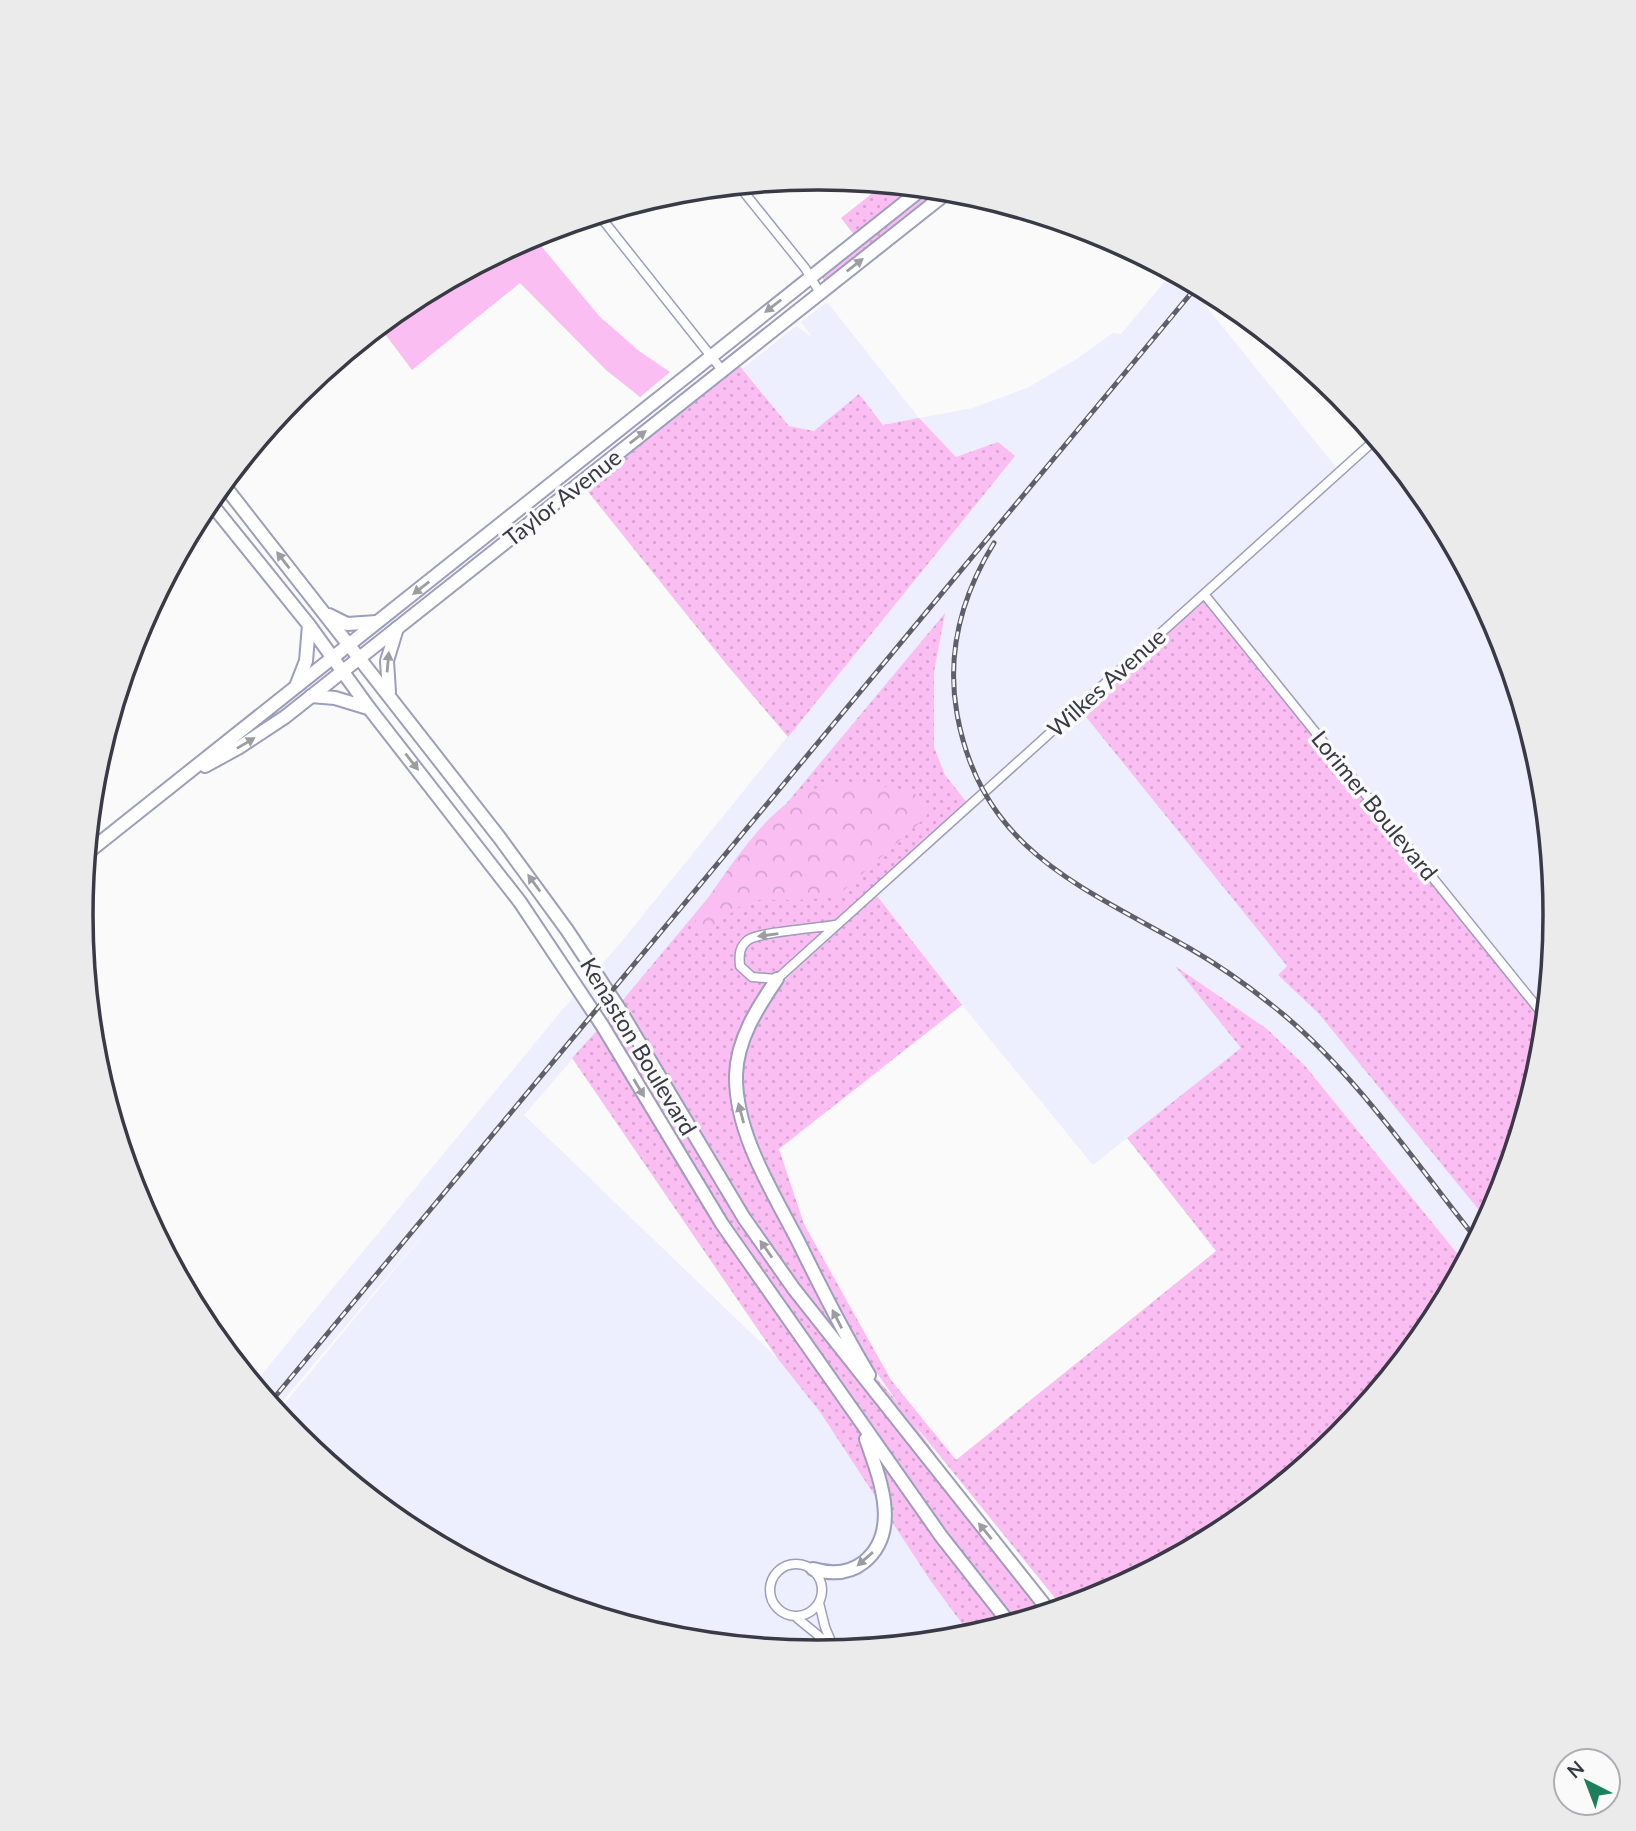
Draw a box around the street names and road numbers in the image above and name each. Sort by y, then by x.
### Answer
street label: Taylor Avenue [498,442,626,552]
street label: Wilkes Avenue [1041,622,1171,742]
street label: Lorimer Boulevard [1306,725,1444,885]
street label: Kenaston Boulevard [575,952,703,1140]

